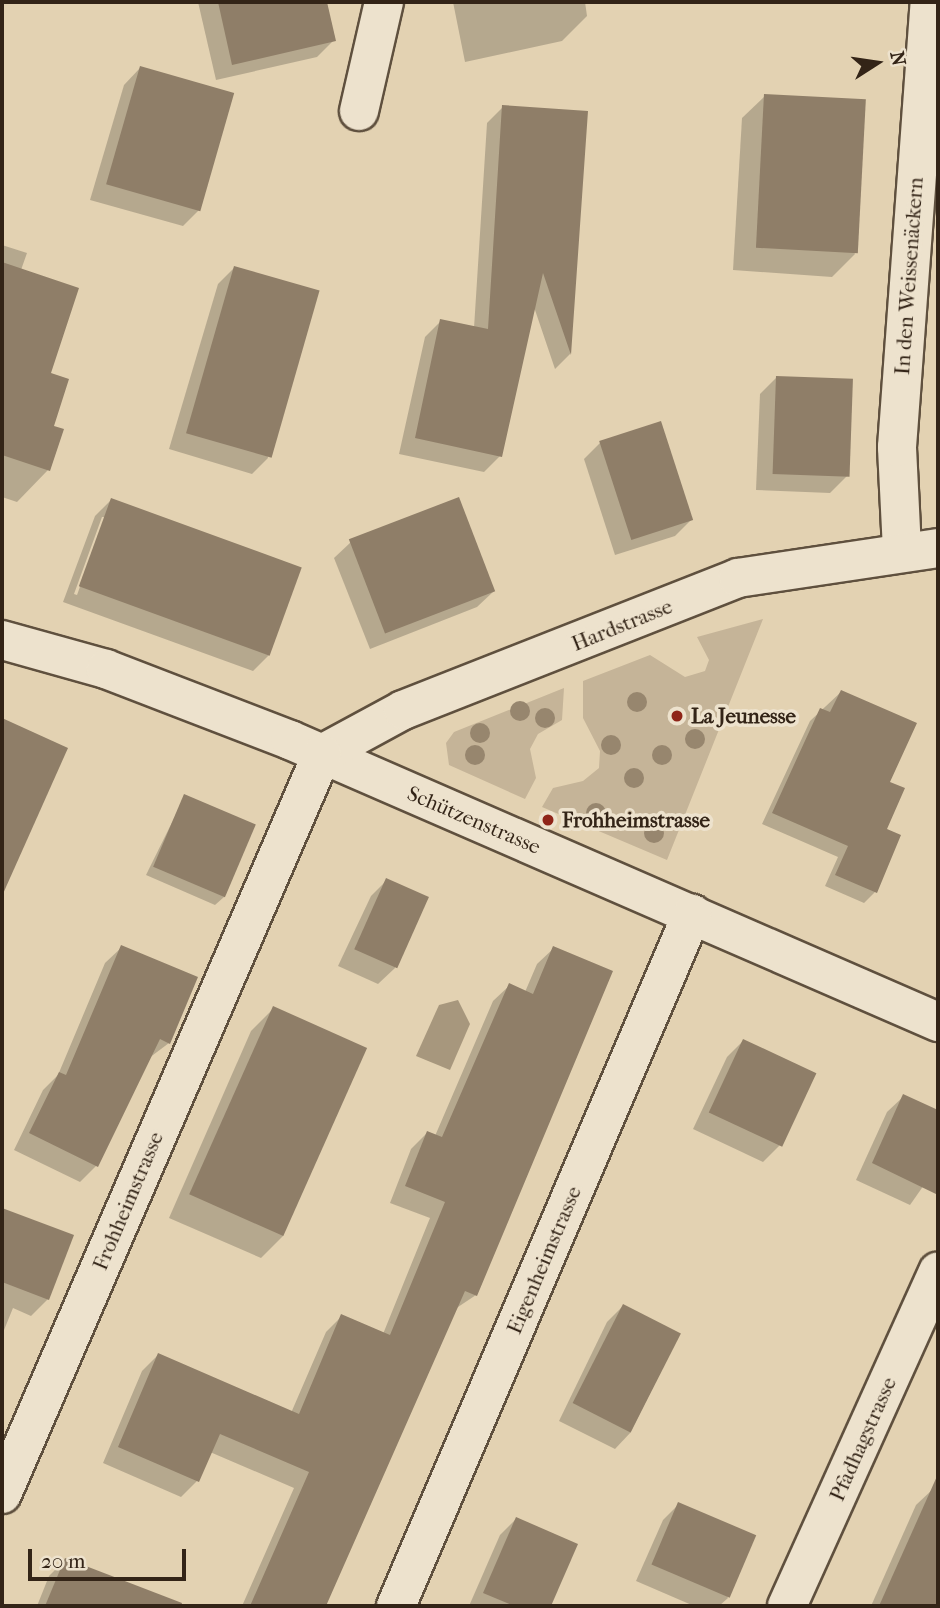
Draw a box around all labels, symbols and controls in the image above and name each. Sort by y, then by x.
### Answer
north arrow [842,28,912,98]
text: N [885,49,910,68]
street label: In den Weissenäckern [890,176,928,376]
street label: Hardstrasse [568,593,676,657]
place label: La Jeunesse [691,703,796,729]
marker: La Jeunesse [669,708,685,724]
street label: Schützenstrasse [403,781,545,859]
place label: Frohheimstrasse [562,807,710,833]
marker: Frohheimstrasse [540,812,556,828]
street label: Frohheimstrasse [88,1128,168,1274]
street label: Eigenheimstrasse [501,1182,587,1338]
street label: Pfadhagstrasse [824,1373,902,1505]
scale bar [32,1534,189,1578]
text: 20 m [41,1549,85,1573]

